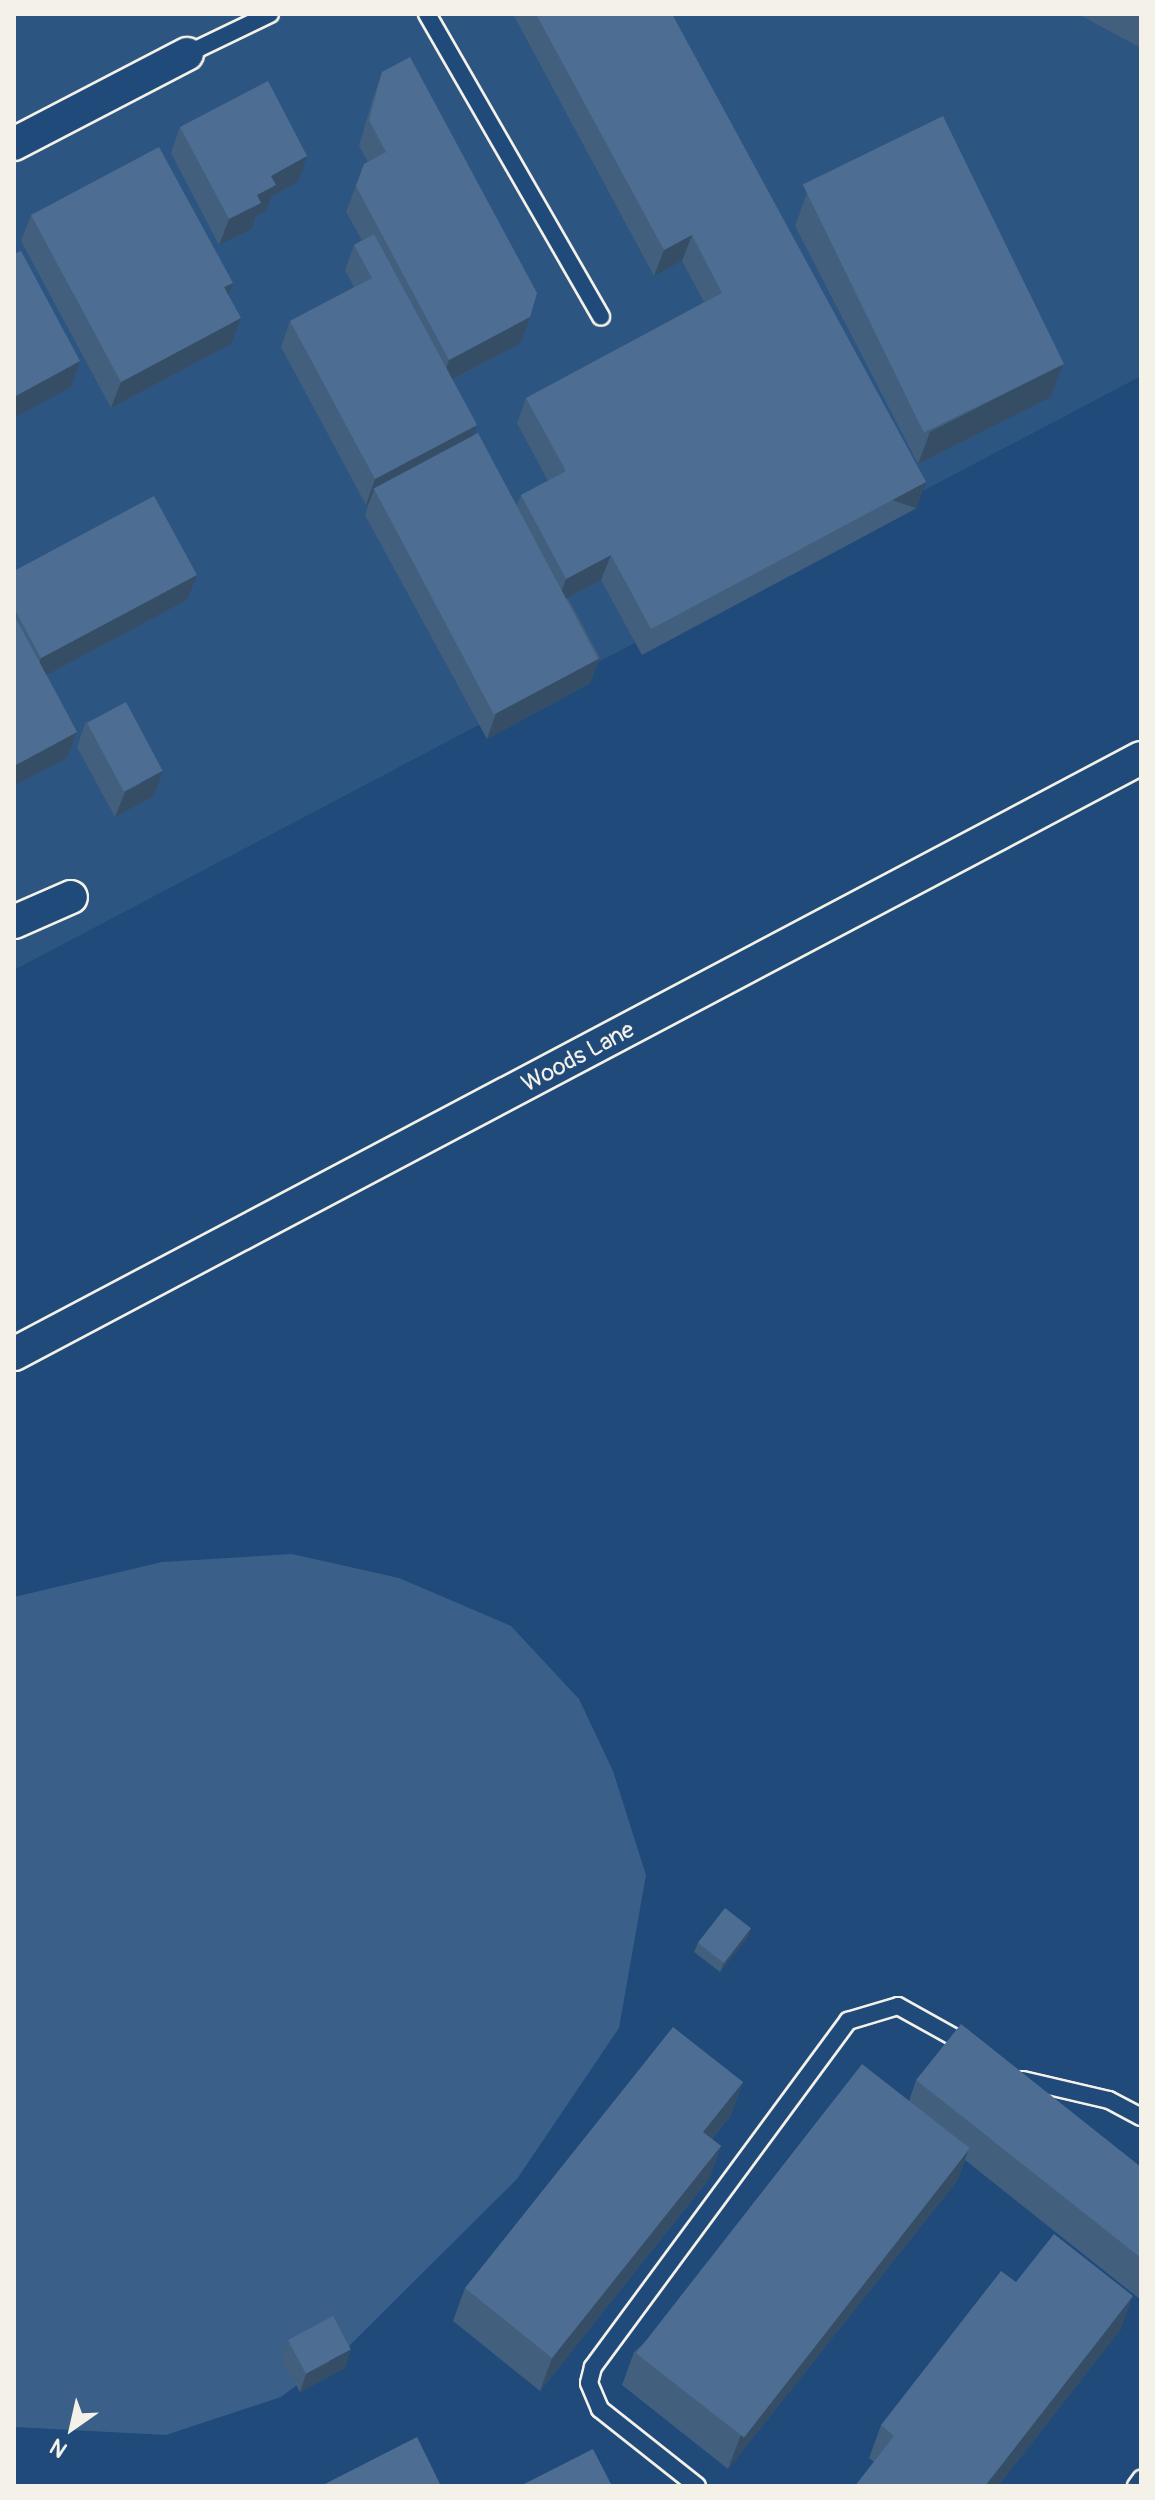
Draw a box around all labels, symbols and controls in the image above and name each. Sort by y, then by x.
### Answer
street label: Woods Lane [517,1015,639,1099]
north arrow [32,2388,112,2468]
text: N [45,2432,73,2464]

